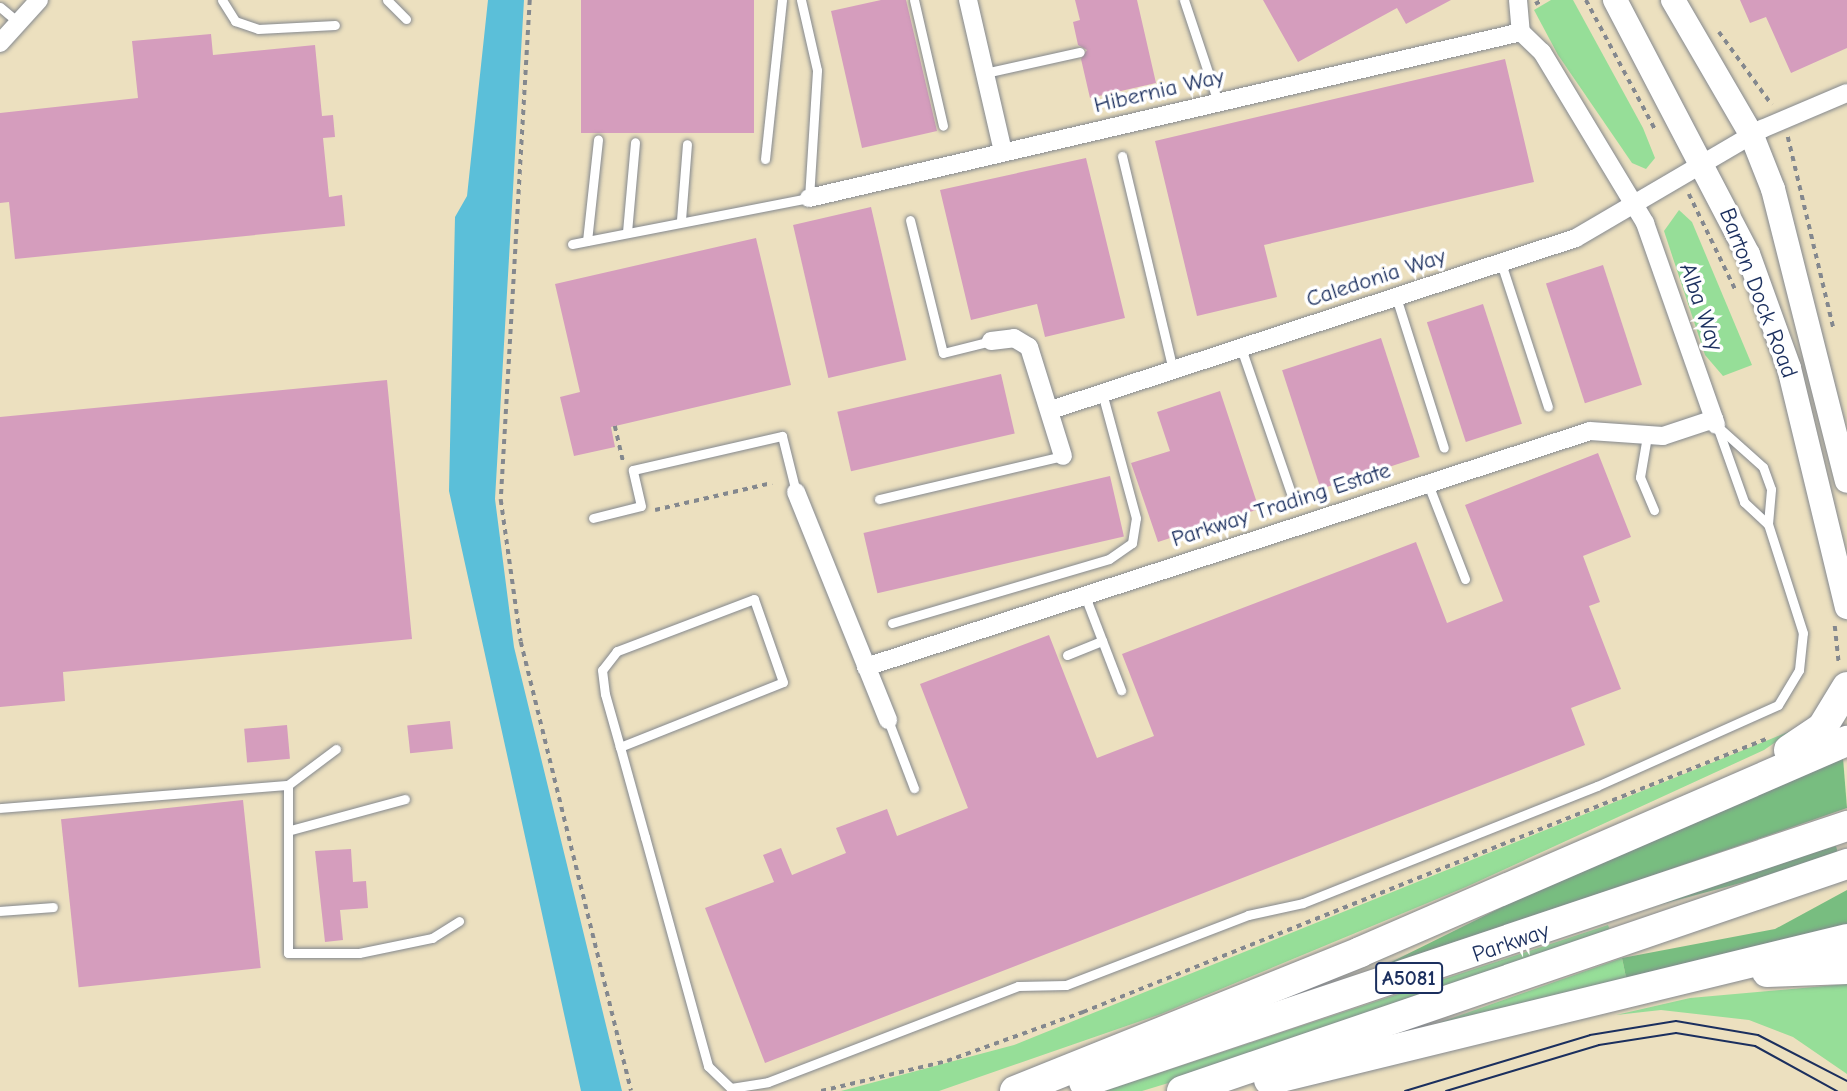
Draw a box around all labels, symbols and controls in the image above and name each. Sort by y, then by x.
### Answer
street label: Hibernia Way [1091,63,1227,119]
street label: Barton Dock Road [1713,204,1803,382]
street label: Caledonia Way [1303,242,1449,314]
street label: Alba Way [1673,260,1729,354]
street label: Parkway Trading Estate [1168,457,1394,553]
street label: Parkway [1469,917,1553,969]
road number: A5081 [1374,960,1444,996]

